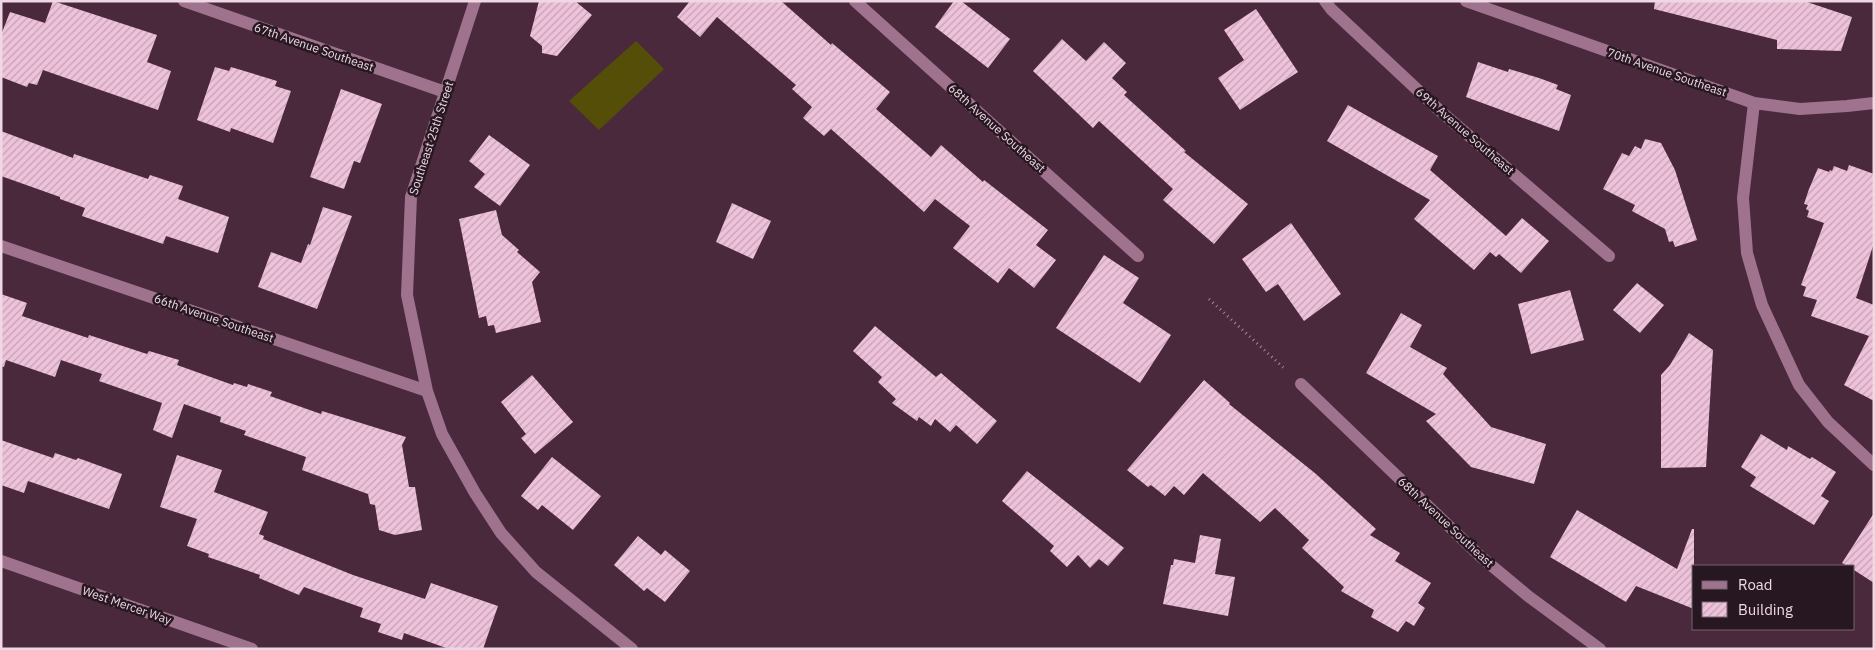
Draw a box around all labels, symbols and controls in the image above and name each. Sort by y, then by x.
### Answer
street label: 67th Avenue Southeast [252,19,376,75]
street label: 70th Avenue Southeast [1605,44,1729,100]
street label: Southeast 25th Street [406,79,456,197]
street label: 68th Avenue Southeast [945,80,1049,176]
street label: 69th Avenue Southeast [1413,84,1517,178]
street label: 66th Avenue Southeast [152,290,276,346]
street label: 68th Avenue Southeast [1395,474,1497,570]
legend [1692,565,1855,630]
text: Road [1738,575,1773,594]
street label: West Mercer Way [80,583,174,627]
text: Building [1738,600,1793,619]

